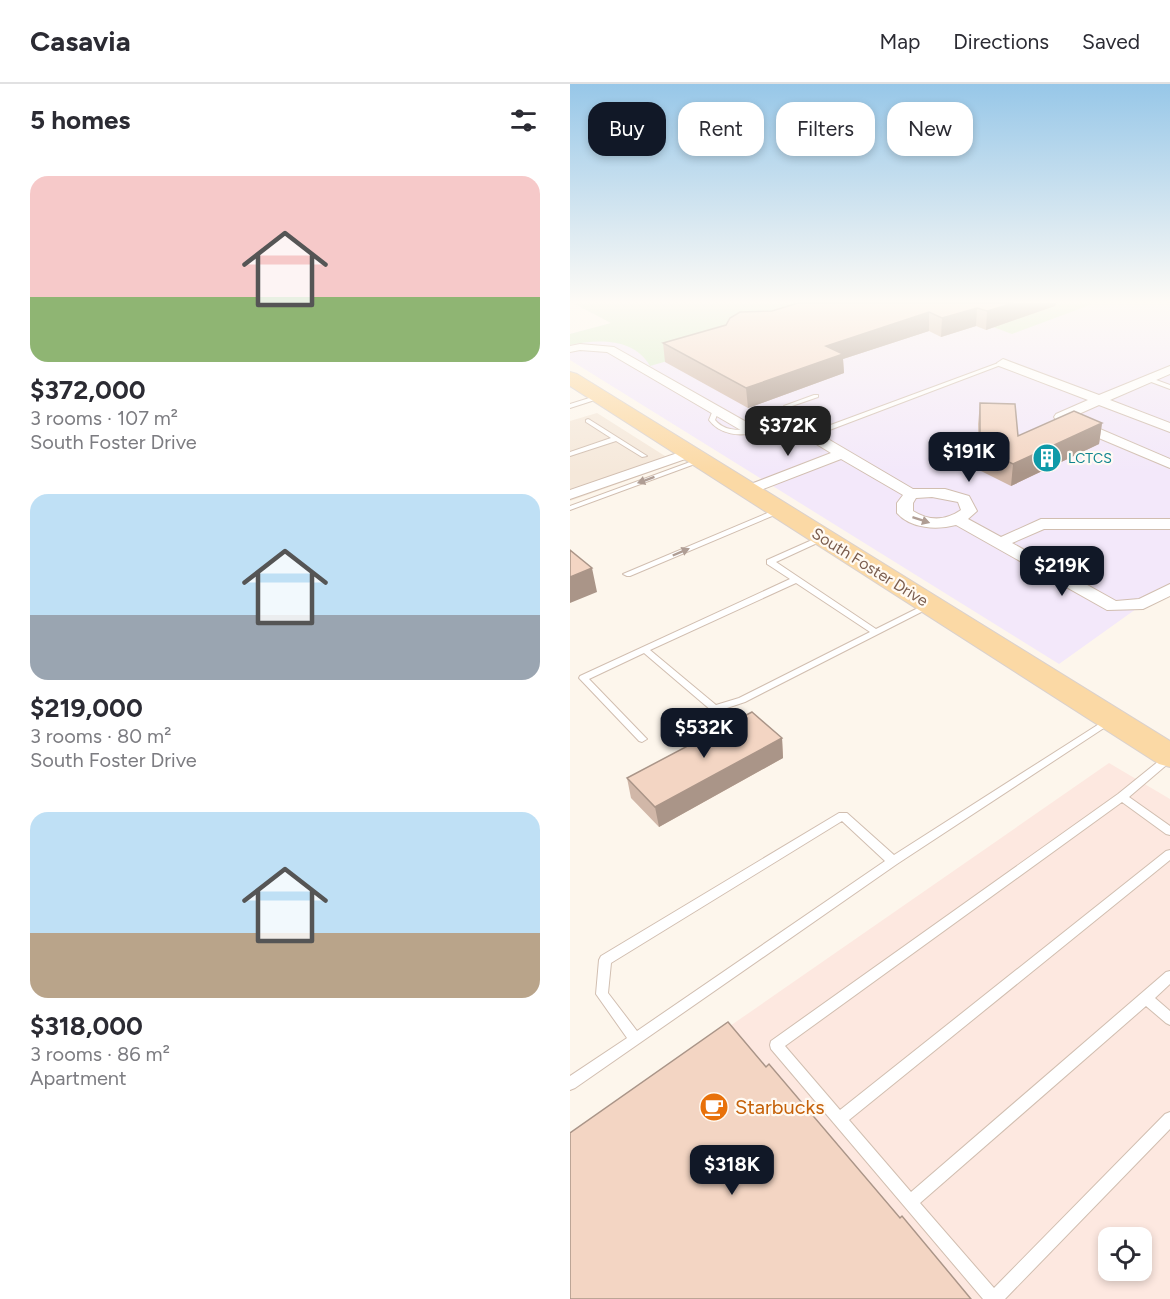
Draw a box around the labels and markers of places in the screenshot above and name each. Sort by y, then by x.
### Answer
pin: $372K [746,406,830,457]
pin: $191K [927,432,1011,483]
building icon: LCTCS [1031,442,1063,474]
place label: LCTCS [1068,450,1112,467]
pin: $219K [1020,546,1104,597]
pin: $532K [662,708,746,759]
cafe icon: Starbucks [698,1091,730,1123]
place label: Starbucks [735,1095,824,1119]
pin: $318K [690,1145,774,1196]

